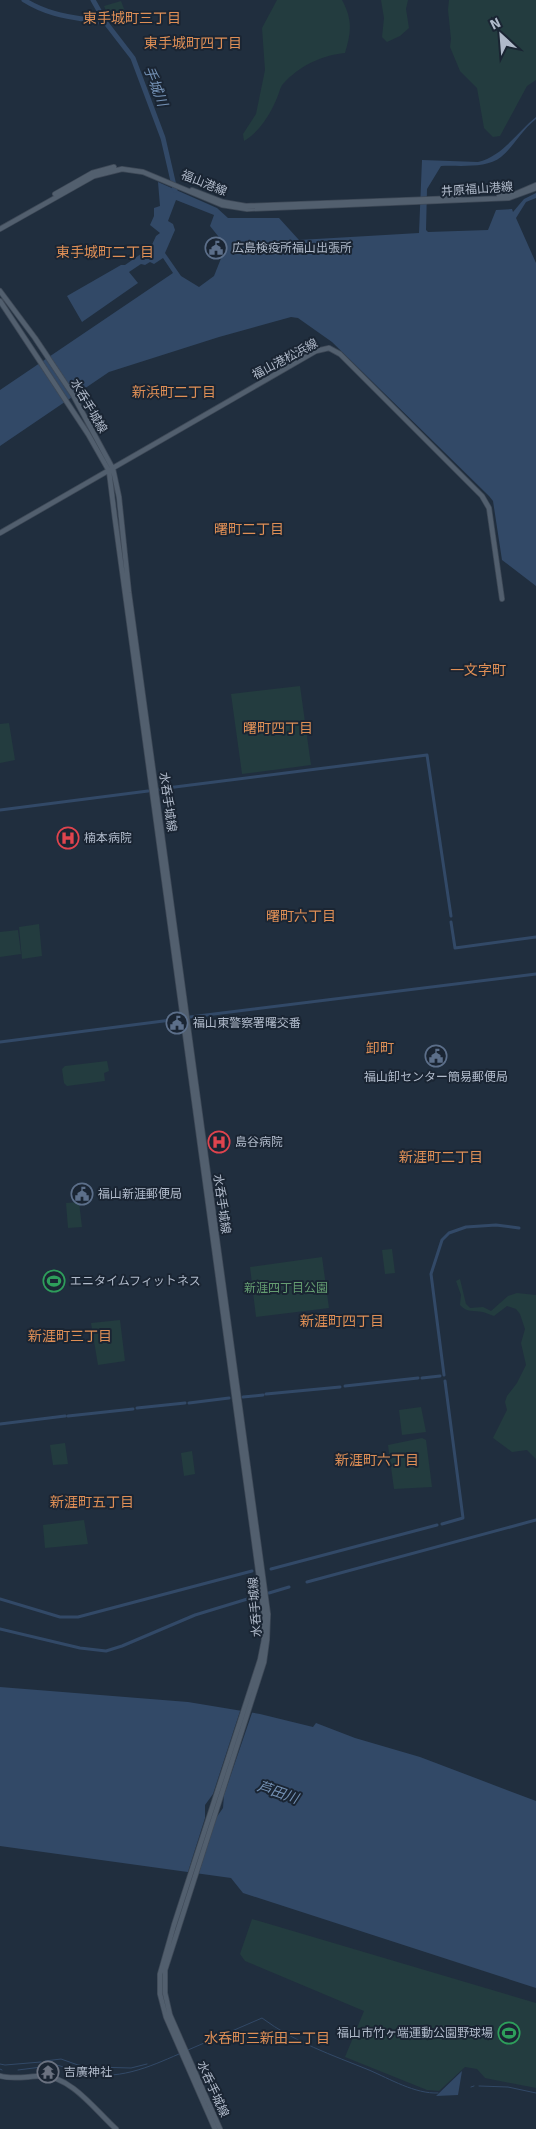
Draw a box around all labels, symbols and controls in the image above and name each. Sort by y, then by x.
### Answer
district label: 東手城町三丁目 [83,10,181,27]
north arrow [476,10,526,60]
text: N [487,14,504,34]
district label: 東手城町四丁目 [144,35,242,52]
water label: 手城川 [140,64,172,111]
street label: 福山港線 [179,168,229,199]
street label: 井原福山港線 [441,180,513,199]
public building icon: 広島検疫所福山出張所 [204,236,228,260]
place label: 広島検疫所福山出張所 [232,241,352,256]
district label: 東手城町二丁目 [56,244,154,261]
street label: 福山港松浜線 [250,336,321,383]
street label: 水呑手城線 [67,377,110,436]
district label: 新浜町二丁目 [132,384,216,401]
district label: 曙町二丁目 [214,521,284,538]
district label: 一文字町 [450,662,506,679]
district label: 曙町四丁目 [243,720,313,737]
street label: 水呑手城線 [156,771,179,833]
hospital icon: 楠本病院 [56,826,80,850]
place label: 楠本病院 [84,831,132,846]
district label: 曙町六丁目 [266,908,336,925]
public building icon: 福山東警察署曙交番 [165,1011,189,1035]
place label: 福山東警察署曙交番 [193,1016,301,1031]
district label: 卸町 [366,1040,394,1057]
public building icon: 福山卸センター簡易郵便局 [424,1044,448,1068]
place label: 福山卸センター簡易郵便局 [364,1070,508,1085]
hospital icon: 島谷病院 [207,1130,231,1154]
place label: 島谷病院 [235,1135,283,1150]
district label: 新涯町二丁目 [399,1149,483,1166]
street label: 水呑手城線 [210,1173,233,1235]
public building icon: 福山新涯郵便局 [70,1182,94,1206]
place label: 福山新涯郵便局 [98,1187,182,1202]
sports icon: エニタイムフィットネス [42,1269,66,1293]
place label: エニタイムフィットネス [70,1274,201,1289]
park label: 新涯四丁目公園 [244,1281,328,1296]
district label: 新涯町四丁目 [300,1313,384,1330]
district label: 新涯町三丁目 [28,1328,112,1345]
district label: 新涯町六丁目 [335,1452,419,1469]
district label: 新涯町五丁目 [50,1494,134,1511]
street label: 水呑手城線 [246,1577,265,1637]
water label: 芦田川 [255,1778,302,1808]
sports icon: 福山市竹ヶ端運動公園野球場 [497,2021,521,2045]
place label: 福山市竹ヶ端運動公園野球場 [337,2026,493,2041]
district label: 水呑町三新田二丁目 [204,2030,330,2047]
street label: 水呑手城線 [193,2059,232,2120]
temple icon: 吉廣神社 [36,2060,60,2084]
place label: 吉廣神社 [64,2065,112,2080]

